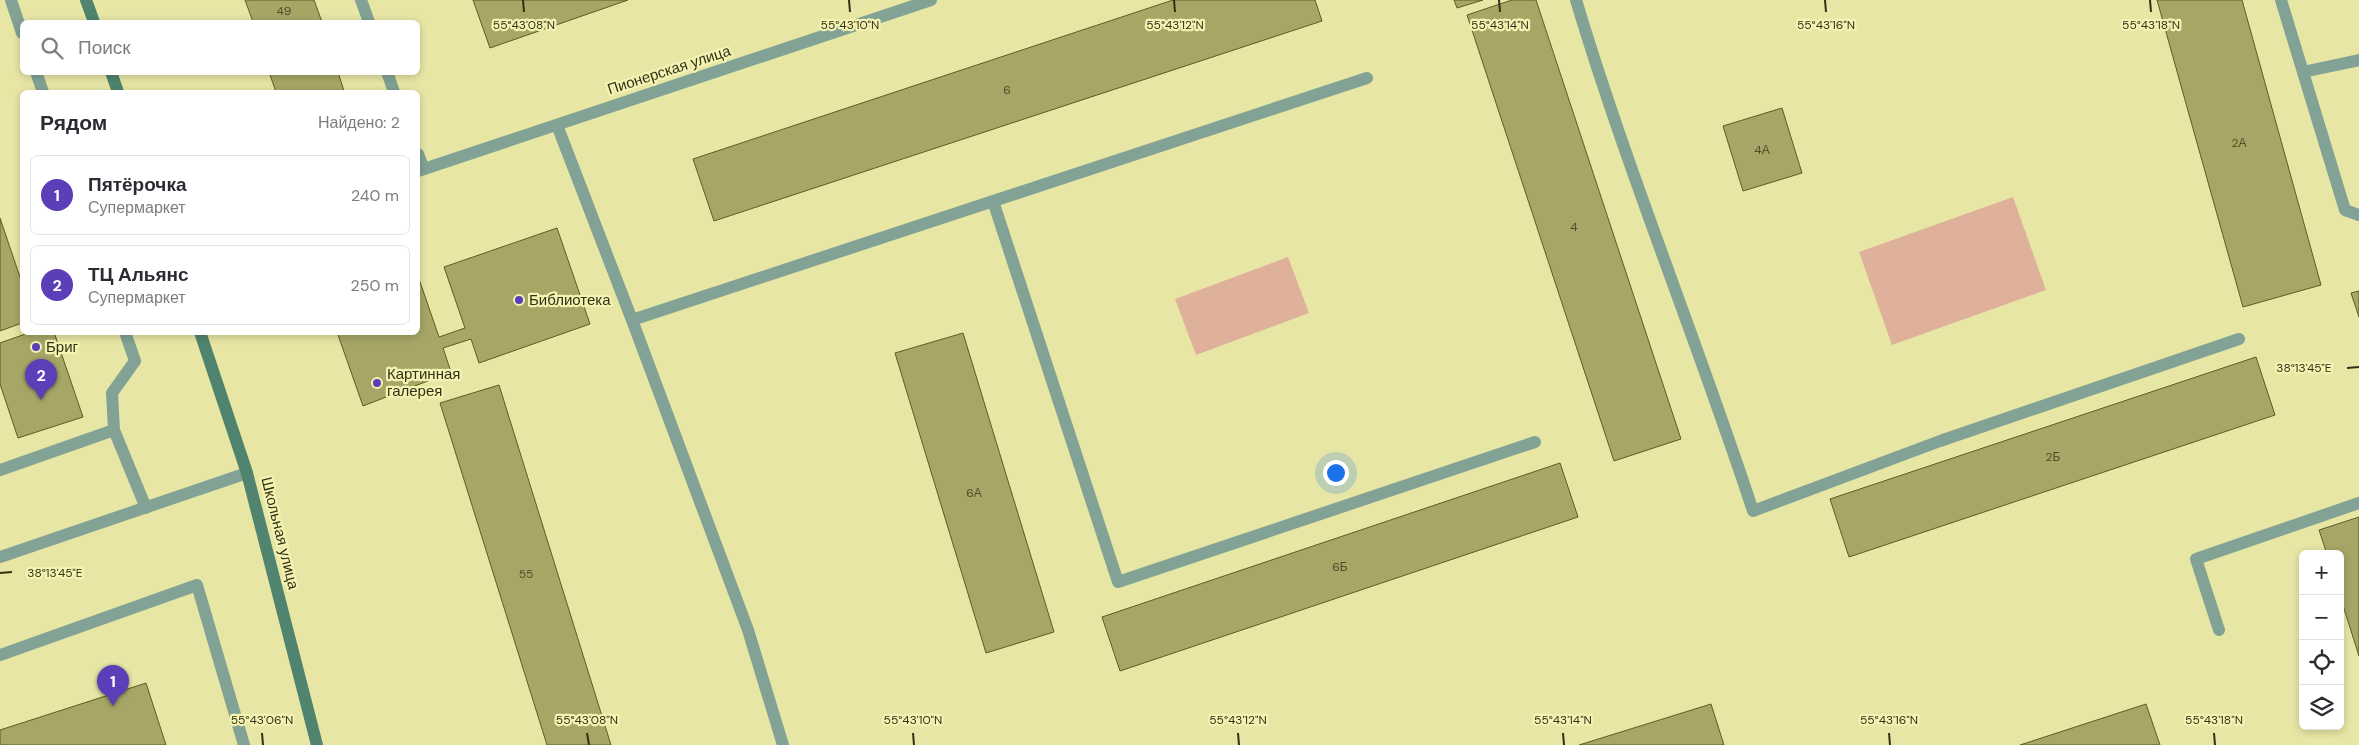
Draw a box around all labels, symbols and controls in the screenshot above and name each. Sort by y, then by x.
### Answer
house number: 49 [277,3,291,19]
text: 55°43'08"N [493,17,555,33]
text: 55°43'10"N [821,17,879,33]
text: 55°43'12"N [1146,17,1204,33]
text: 55°43'14"N [1471,17,1529,33]
text: 55°43'16"N [1797,17,1855,33]
text: 55°43'18"N [2122,17,2180,33]
search box [20,20,420,75]
icon: search [38,34,66,62]
text: Поиск [78,35,131,60]
street label: Пионерская улица [605,40,734,99]
house number: 6 [1003,82,1011,98]
text: Рядом [40,109,107,137]
text: Найдено: 2 [318,112,400,133]
house number: 2А [2232,135,2246,151]
house number: 4А [1754,142,1770,158]
text: Пятёрочка [88,172,186,197]
text: 1 [54,185,60,206]
text: 240 m [351,185,399,206]
text: Супермаркет [88,197,186,218]
house number: 4 [1570,219,1578,235]
text: ТЦ Альянс [88,262,189,287]
text: 2 [52,275,62,296]
text: 250 m [351,275,399,296]
text: Супермаркет [88,287,186,308]
place label: Библиотека [529,290,611,310]
marker: Библиотека [513,294,525,306]
place label: Бриг [46,337,79,357]
marker: Бриг [30,341,42,353]
pin: 2 [25,359,57,400]
text: 38°13'45"E [2276,360,2332,376]
place label: Картинная галерея [387,364,460,401]
marker: Картинная галерея [371,377,383,389]
house number: 2Б [2046,449,2061,465]
your location [1323,460,1349,486]
street label: Школьная улица [256,475,304,592]
house number: 6А [966,485,982,501]
map controls [2299,550,2344,730]
button: + [2299,550,2344,595]
house number: 6Б [1332,559,1348,575]
text: 38°13'45"E [27,565,83,581]
house number: 55 [519,566,533,582]
button: − [2299,595,2344,640]
button: locate [2299,640,2344,685]
pin: 1 [97,665,129,706]
button: layers [2299,685,2344,730]
text: 55°43'06"N [231,712,293,728]
text: 55°43'08"N [556,712,618,728]
text: 55°43'10"N [884,712,942,728]
text: 55°43'12"N [1209,712,1267,728]
text: 55°43'14"N [1534,712,1592,728]
text: 55°43'16"N [1860,712,1918,728]
text: 55°43'18"N [2185,712,2243,728]

